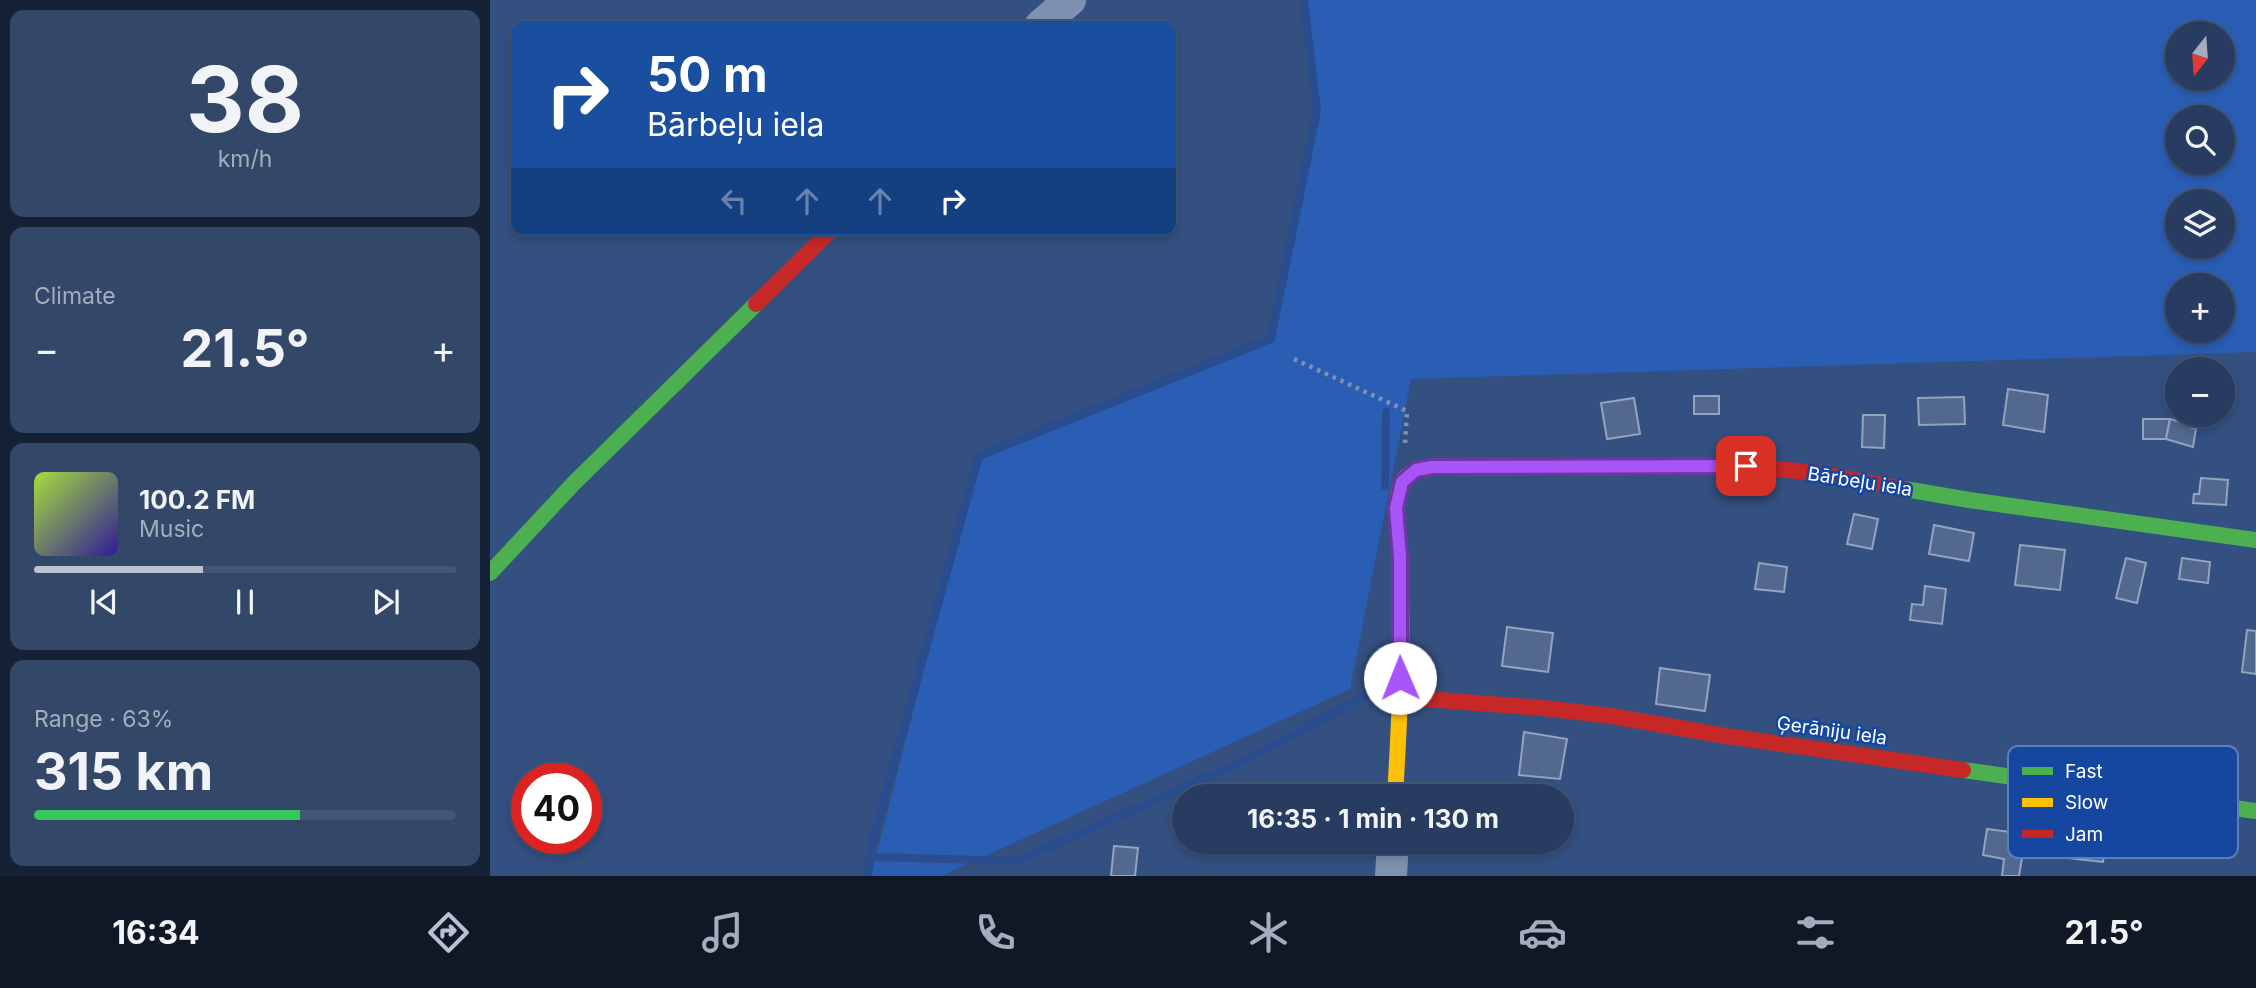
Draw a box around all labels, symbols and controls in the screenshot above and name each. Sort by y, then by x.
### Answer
north arrow [2165,21,2235,91]
map controls [2165,21,2235,427]
text: 38 [186,44,304,154]
text: 50 m [647,45,768,104]
icon: right [532,49,623,140]
text: Bārbeļu iela [647,105,825,144]
button: search [2165,105,2235,175]
text: km/h [218,145,272,173]
icon: left [715,182,753,220]
icon: ahead [788,182,826,220]
icon: ahead [861,182,899,220]
icon: right [934,182,972,220]
button: layers [2165,189,2235,259]
button: + [2165,273,2235,343]
text: Climate [34,282,116,310]
text: 21.5° [180,317,310,380]
text: − [34,326,59,372]
text: + [431,326,456,372]
button: − [2165,357,2235,427]
pin [1716,436,1776,496]
icon: arrive [1727,447,1765,485]
street label: Bārbeļu iela [1806,462,1914,501]
text: 100.2 FM [139,484,255,515]
text: Music [139,515,204,543]
icon: previous [85,583,123,621]
icon: pause [226,583,264,621]
icon: next [367,583,405,621]
position arrow [1363,641,1437,715]
text: Range · 63% [34,705,173,733]
street label: Ģerāniju iela [1775,711,1889,750]
text: 315 km [34,740,213,803]
legend [2008,746,2238,858]
text: Fast [2065,760,2103,783]
speed limit sign: 40 [511,763,602,854]
text: Slow [2065,791,2108,814]
text: 16:35 · 1 min · 130 m [1247,803,1499,834]
text: Jam [2065,823,2103,846]
icon: directions [424,908,473,957]
icon: music [698,908,747,957]
icon: phone [971,908,1020,957]
icon: climate [1244,908,1293,957]
icon: car [1518,908,1567,957]
icon: filters [1791,908,1840,957]
text: 16:34 [112,913,200,952]
text: 21.5° [2064,913,2144,952]

